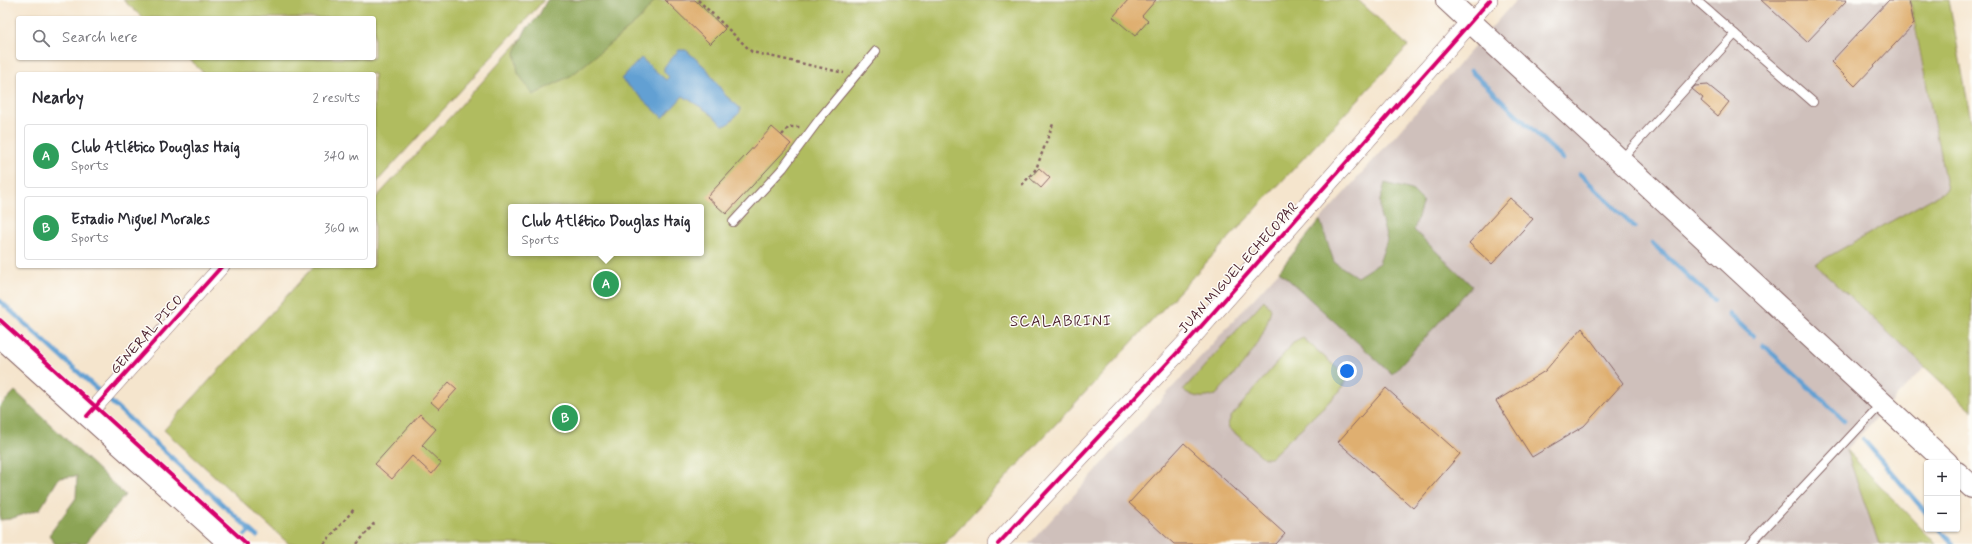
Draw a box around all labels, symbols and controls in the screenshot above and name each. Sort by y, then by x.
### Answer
search box [16,16,376,60]
icon: search [30,27,52,49]
text: Search here [62,28,138,48]
text: Nearby [32,87,84,109]
text: 2 results [313,90,360,107]
text: Club Atlético Douglas Haig [71,138,240,158]
text: A [42,148,50,165]
text: 340 m [324,148,359,165]
text: Sports [71,158,109,175]
street label: JUAN MIGUEL ECHECOPAR [1175,198,1303,337]
popup [508,204,704,256]
text: Estadio Miguel Morales [71,210,210,230]
text: Club Atlético Douglas Haig [522,212,690,232]
text: B [42,220,50,237]
text: 360 m [324,220,359,237]
text: Sports [71,230,109,247]
text: Sports [522,232,559,249]
pin: A [593,269,619,299]
street label: GENERAL PICO [106,291,187,378]
district label: SCALABRINI [1010,312,1112,332]
your location [1337,361,1357,381]
pin: B [552,403,578,433]
map controls [1924,460,1960,532]
button: + [1924,460,1960,496]
button: − [1924,496,1960,532]

